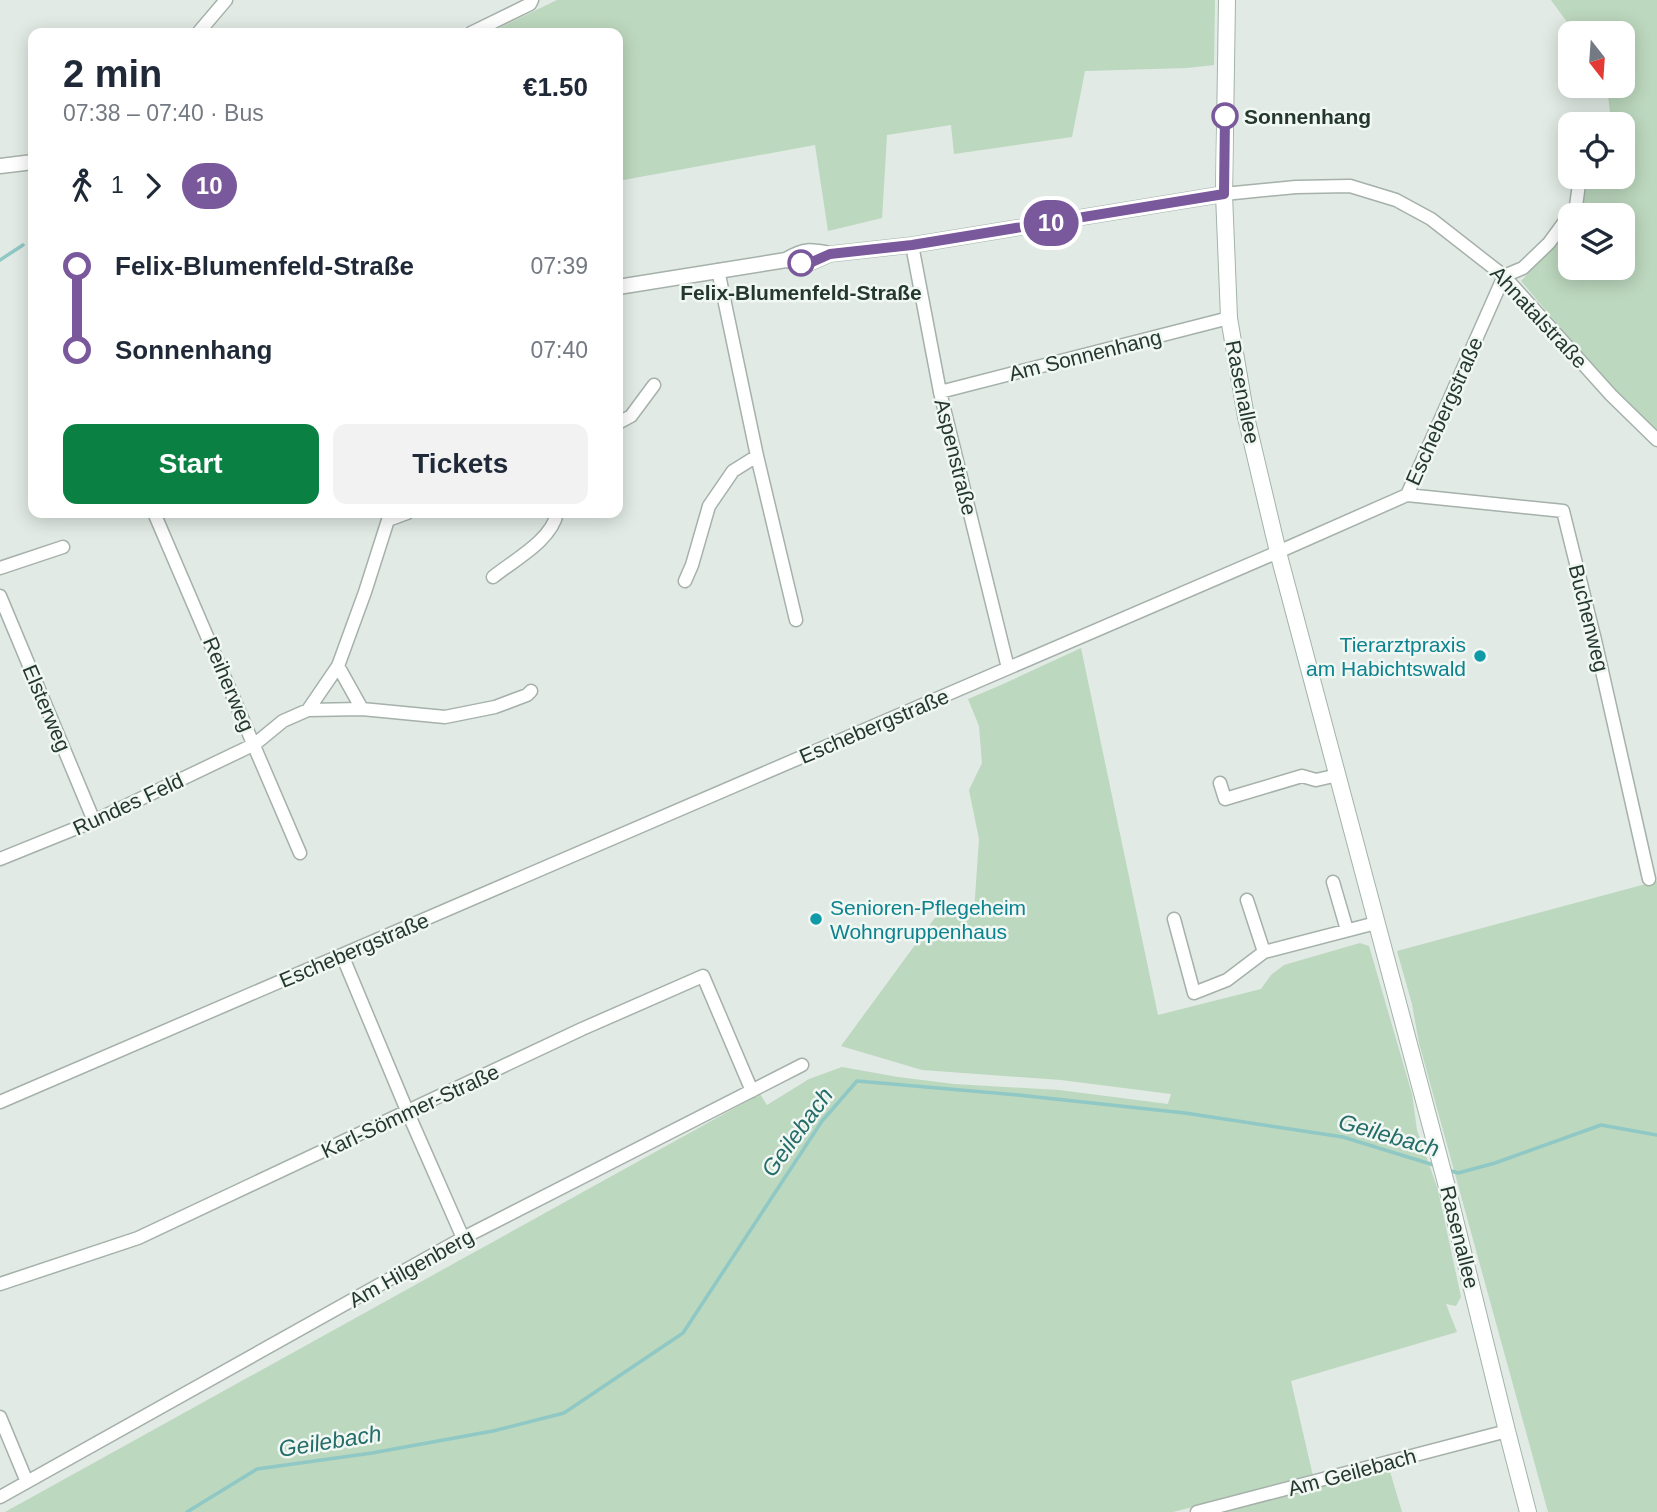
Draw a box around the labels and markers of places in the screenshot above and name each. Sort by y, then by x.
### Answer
marker: Sonnenhang [1212,103,1238,129]
place label: Sonnenhang [1244,105,1371,128]
marker: Felix-Blumenfeld-Straße [788,250,814,276]
place label: Felix-Blumenfeld-Straße [680,281,922,304]
place label: Tierarztpraxis am Habichtswald [1306,633,1466,680]
marker: Tierarztpraxis am Habichtswald [1472,648,1488,664]
place label: Senioren-Pflegeheim Wohngruppenhaus [830,896,1026,943]
marker: Senioren-Pflegeheim Wohngruppenhaus [808,911,824,927]

